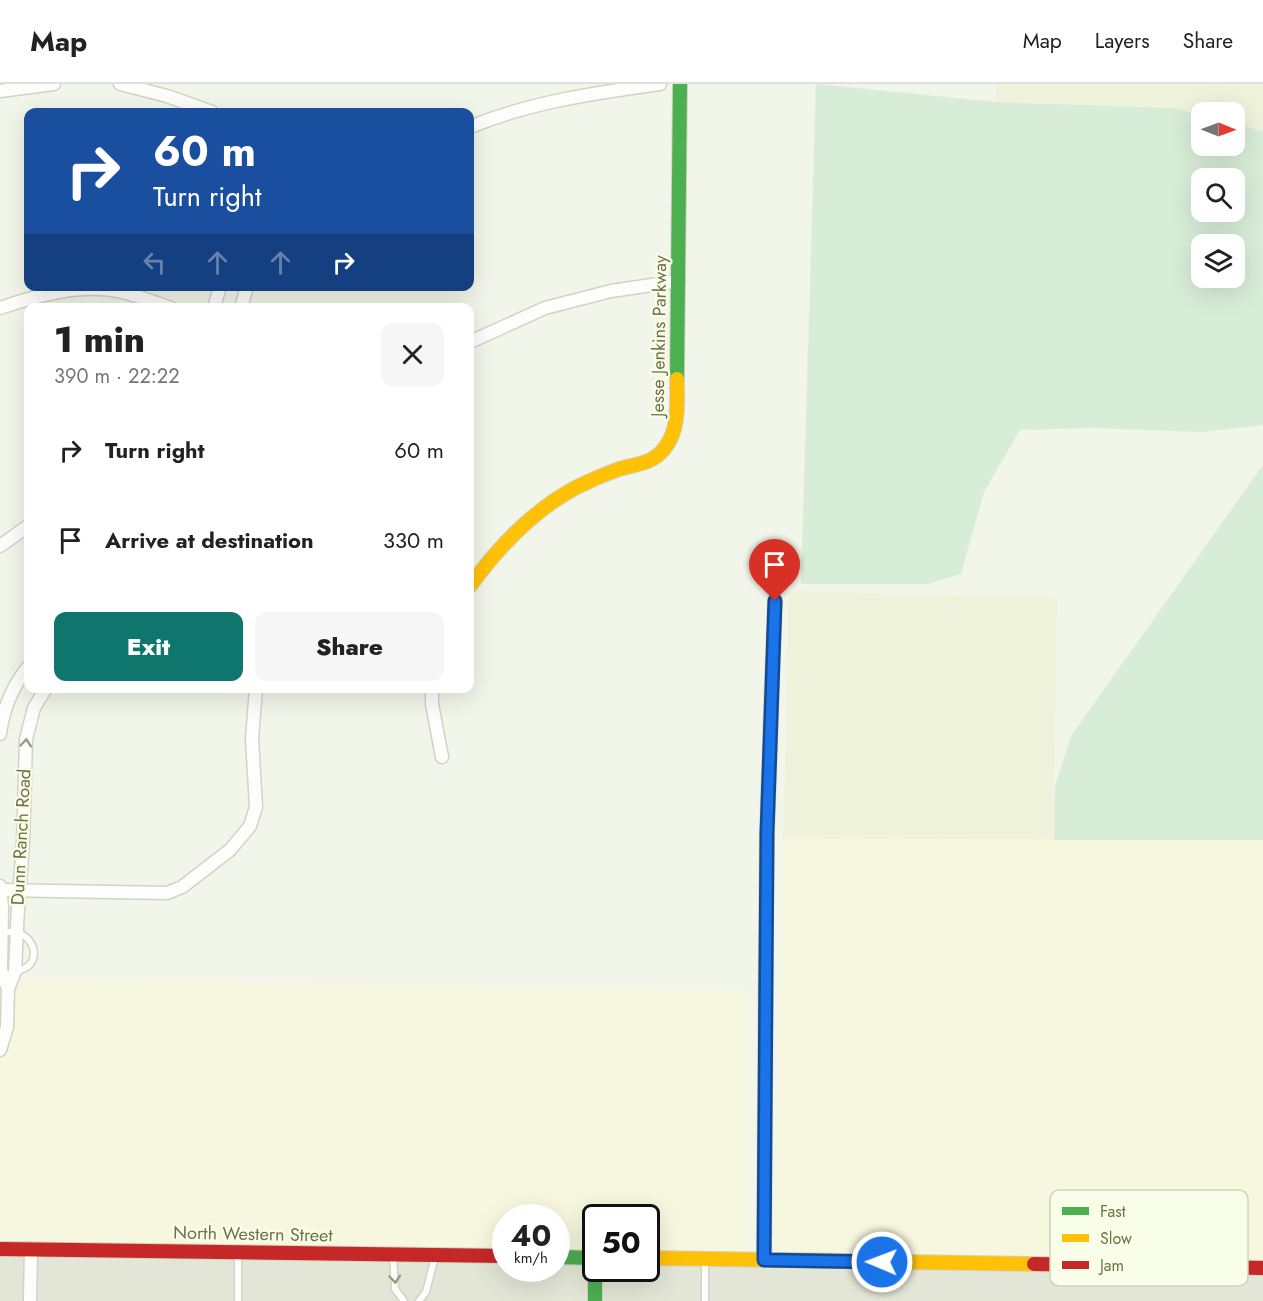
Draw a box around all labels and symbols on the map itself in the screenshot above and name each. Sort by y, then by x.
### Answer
north arrow [1191,102,1245,156]
street label: Jesse Jenkins Parkway [645,255,673,419]
pin [749,539,800,601]
one-way arrow [19,738,32,748]
street label: Dunn Ranch Road [4,768,38,906]
legend [1050,1190,1248,1286]
text: Fast [1100,1200,1126,1223]
speed limit sign: 50 [582,1204,660,1282]
street label: North Western Street [173,1220,334,1248]
text: Slow [1100,1227,1132,1250]
position arrow [850,1230,914,1294]
text: Jam [1098,1254,1124,1277]
one-way arrow [388,1275,401,1284]

